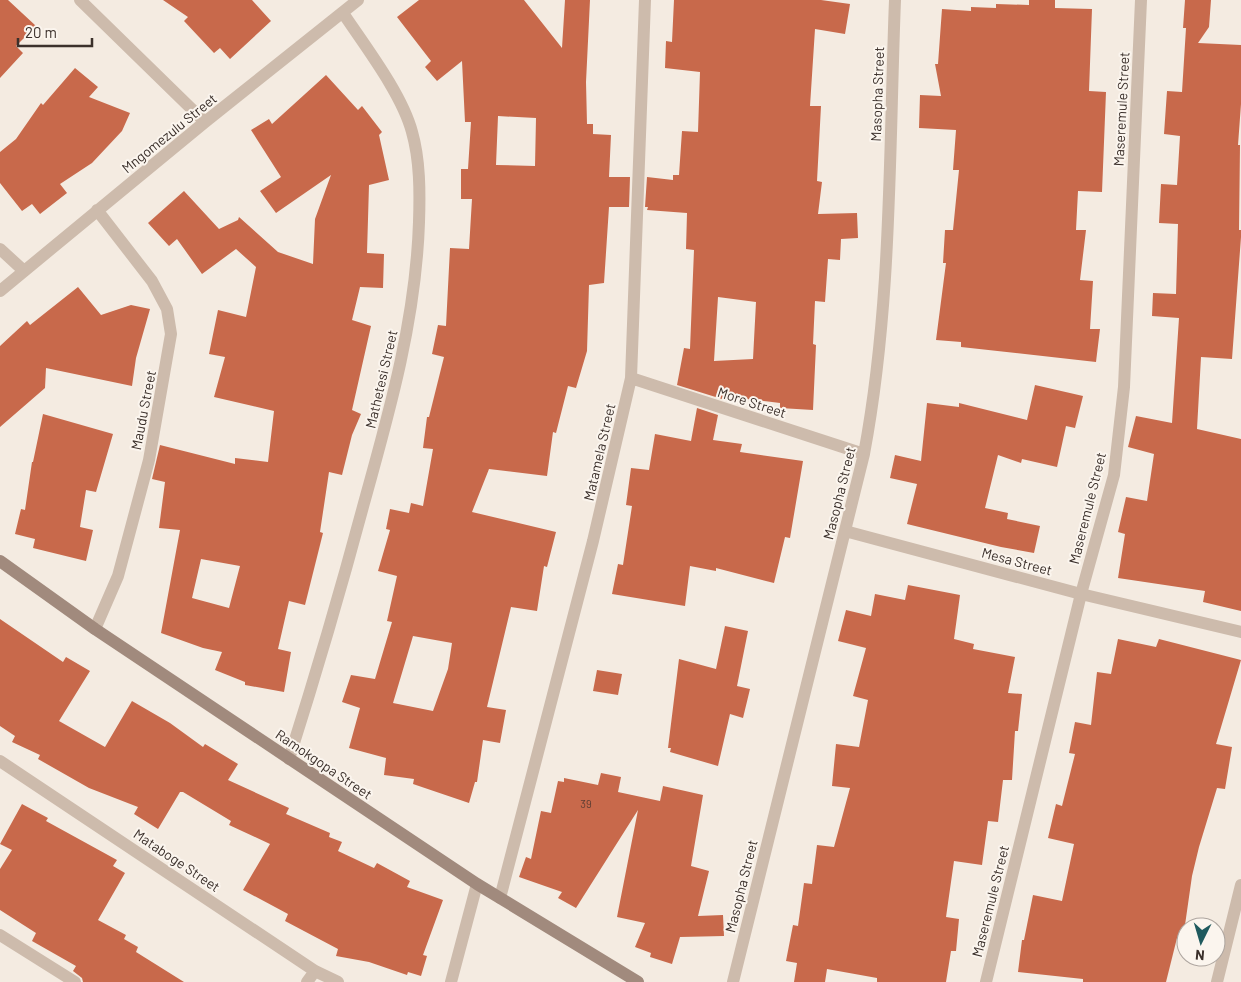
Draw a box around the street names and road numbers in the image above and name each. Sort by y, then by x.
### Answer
street label: Masopha Street [867,46,887,142]
street label: Maseremule Street [1110,51,1132,167]
street label: Mngomezulu Street [118,90,220,176]
street label: Mathetesi Street [361,328,401,430]
street label: Maudu Street [127,369,159,451]
street label: More Street [716,383,788,421]
street label: Matamela Street [580,402,618,502]
street label: Masopha Street [819,445,859,541]
street label: Maseremule Street [1065,450,1109,566]
street label: Mesa Street [980,543,1054,579]
street label: Ramokgopa Street [273,725,375,803]
street label: Mataboge Street [131,825,223,895]
street label: Masopha Street [721,838,761,934]
street label: Maseremule Street [968,843,1012,959]

